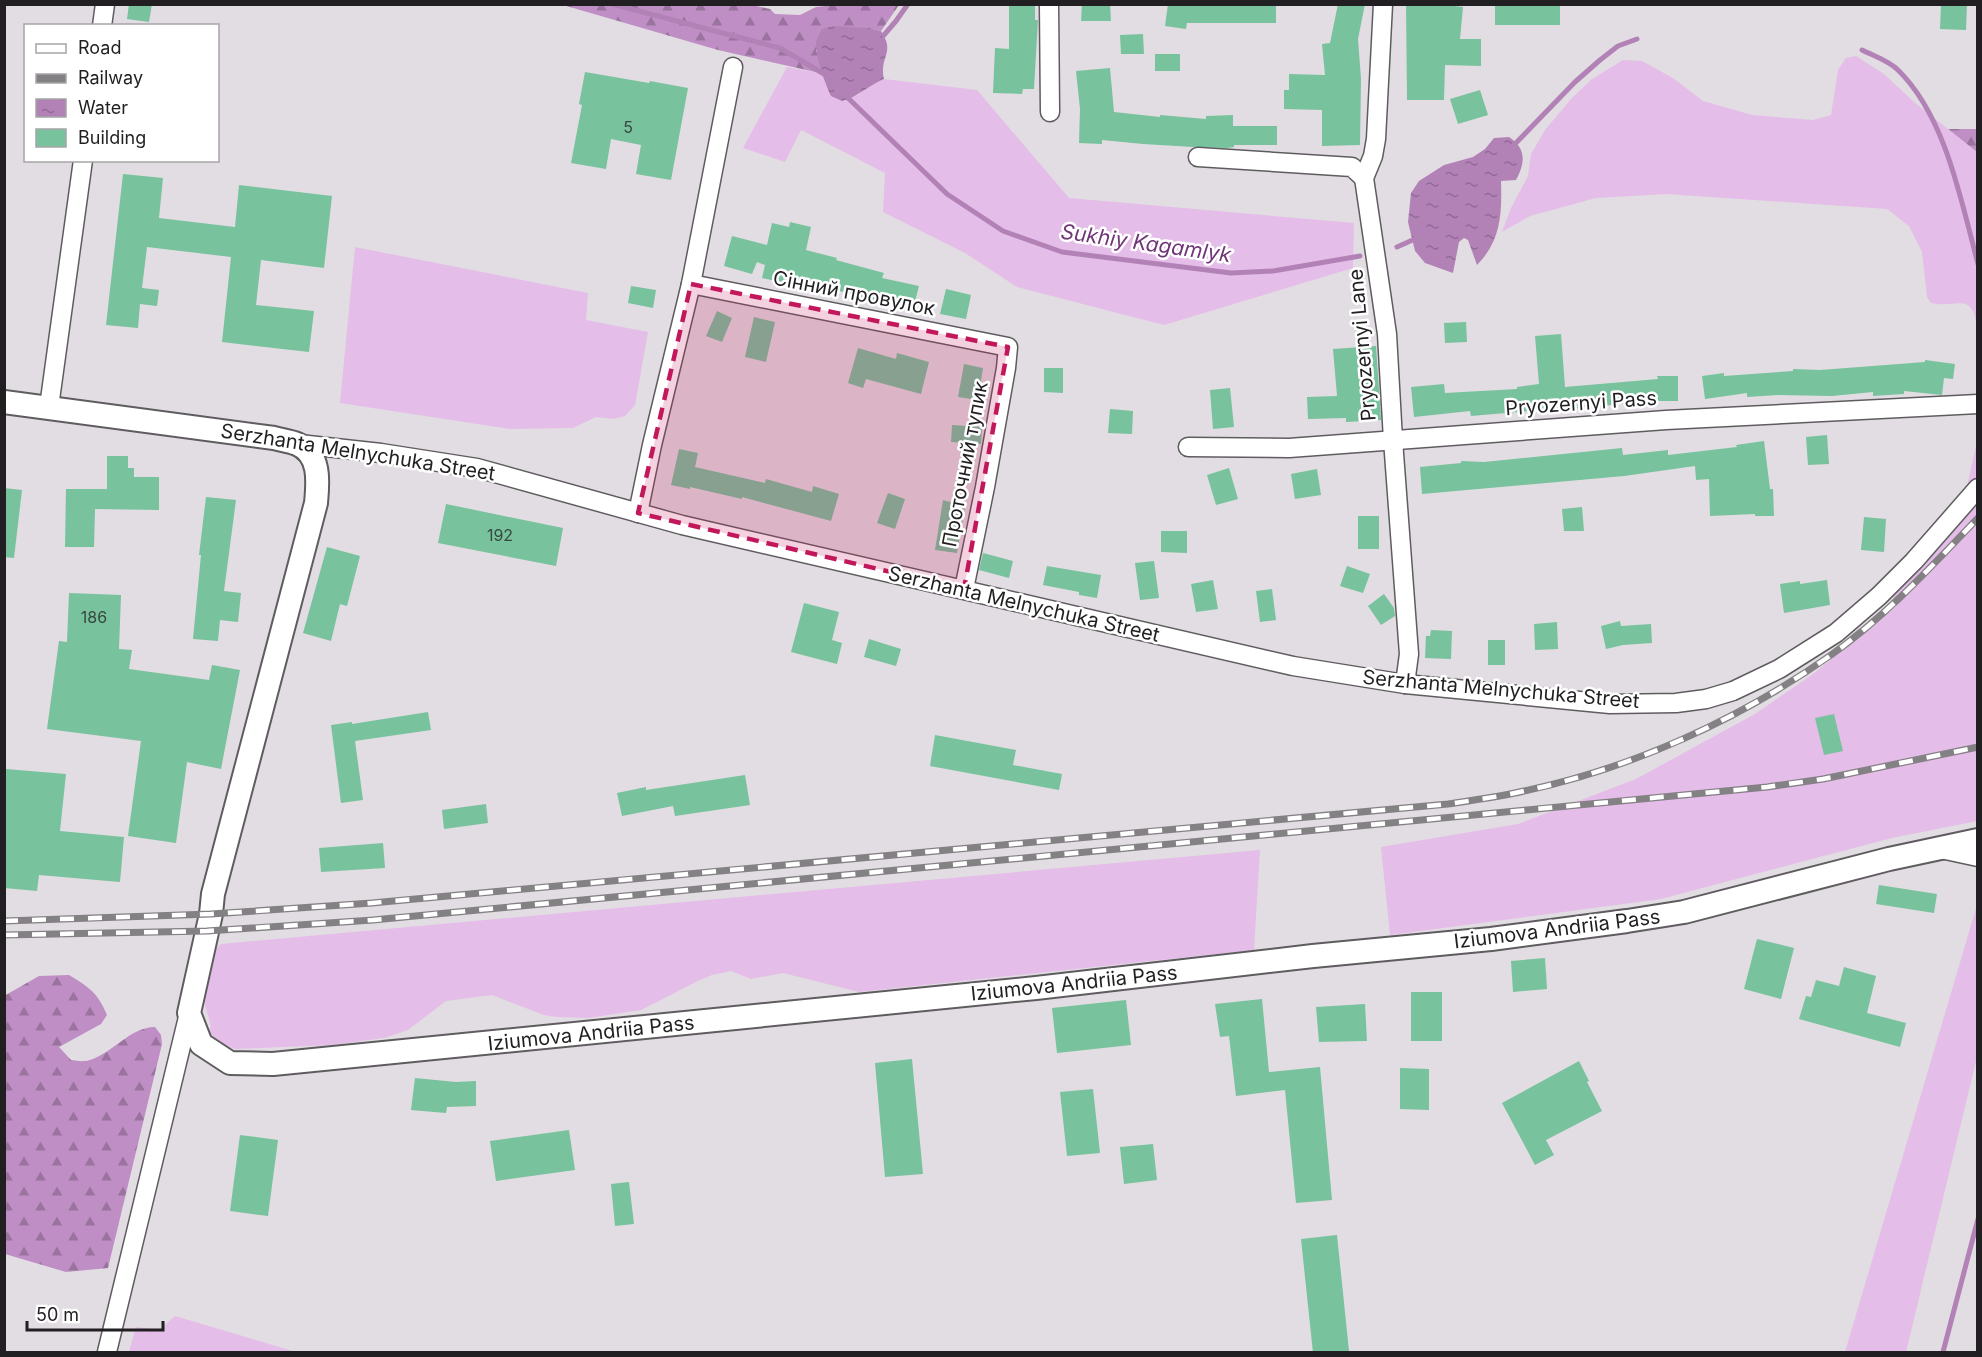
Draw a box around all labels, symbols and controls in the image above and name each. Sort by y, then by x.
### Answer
legend [24,24,219,162]
text: Road [78,37,121,58]
text: Railway [78,67,143,88]
text: Water [78,97,128,118]
house number: 5 [623,117,633,137]
text: Building [78,127,146,148]
water label: Sukhiy Kagamlyk [1059,219,1233,267]
street label: Сінний провулок [771,266,937,320]
street label: Pryozernyi Lane [1343,268,1381,422]
street label: Проточний тупик [937,379,993,549]
street label: Pryozernyi Pass [1504,386,1658,420]
street label: Serzhanta Melnychuka Street [219,418,497,486]
house number: 192 [487,525,513,545]
street label: Serzhanta Melnychuka Street [886,561,1162,647]
house number: 186 [81,607,107,627]
street label: Serzhanta Melnychuka Street [1362,665,1641,713]
street label: Iziumova Andriia Pass [1453,904,1661,954]
street label: Iziumova Andriia Pass [970,960,1178,1006]
street label: Iziumova Andriia Pass [487,1010,695,1056]
scale bar [27,1294,164,1332]
text: 50 m [36,1304,79,1325]

